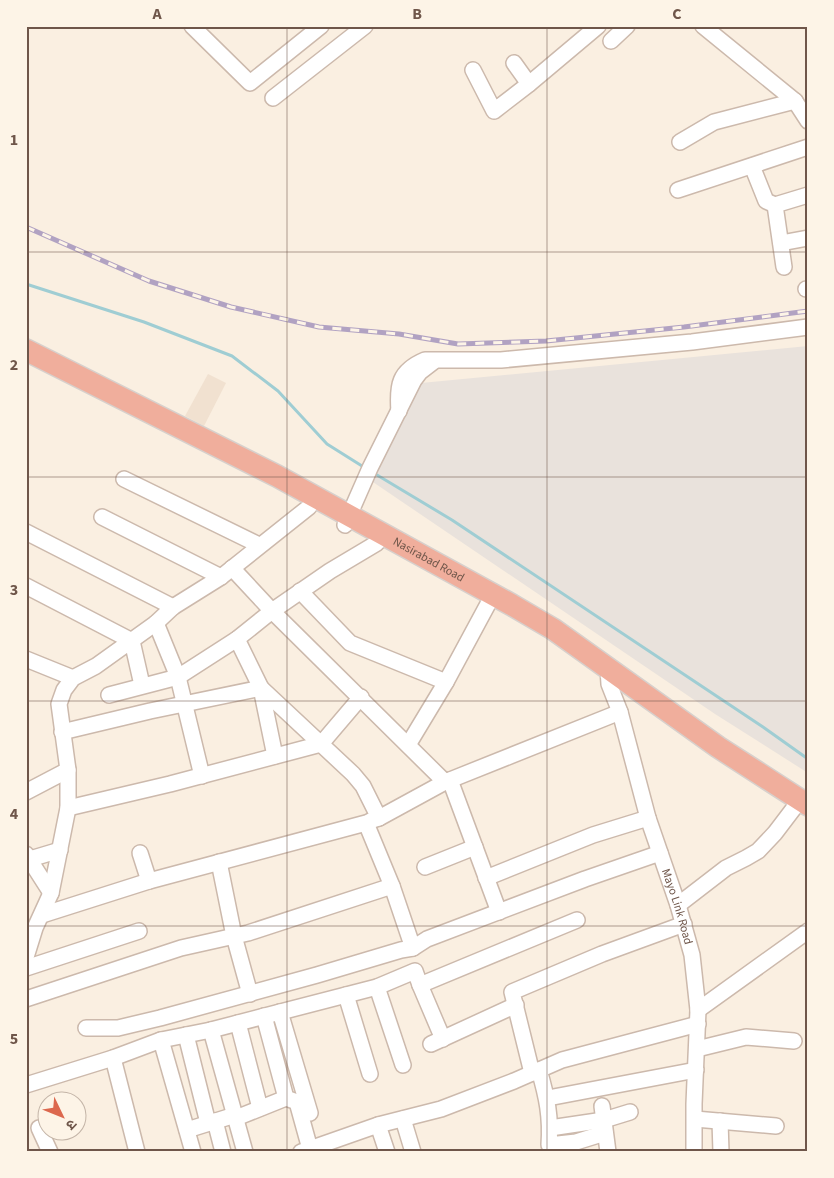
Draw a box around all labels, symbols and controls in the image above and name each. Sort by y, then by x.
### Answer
text: A [151,3,162,25]
text: B [412,3,422,25]
text: C [672,3,682,25]
text: 1 [10,129,18,151]
text: 2 [10,354,18,376]
street label: Nasirabad Road [390,533,468,586]
text: 3 [10,579,18,601]
text: 4 [10,803,19,825]
street label: Mayo Link Road [658,866,697,946]
text: 5 [10,1028,18,1050]
north arrow [38,1090,88,1140]
text: उ [60,1114,81,1135]

